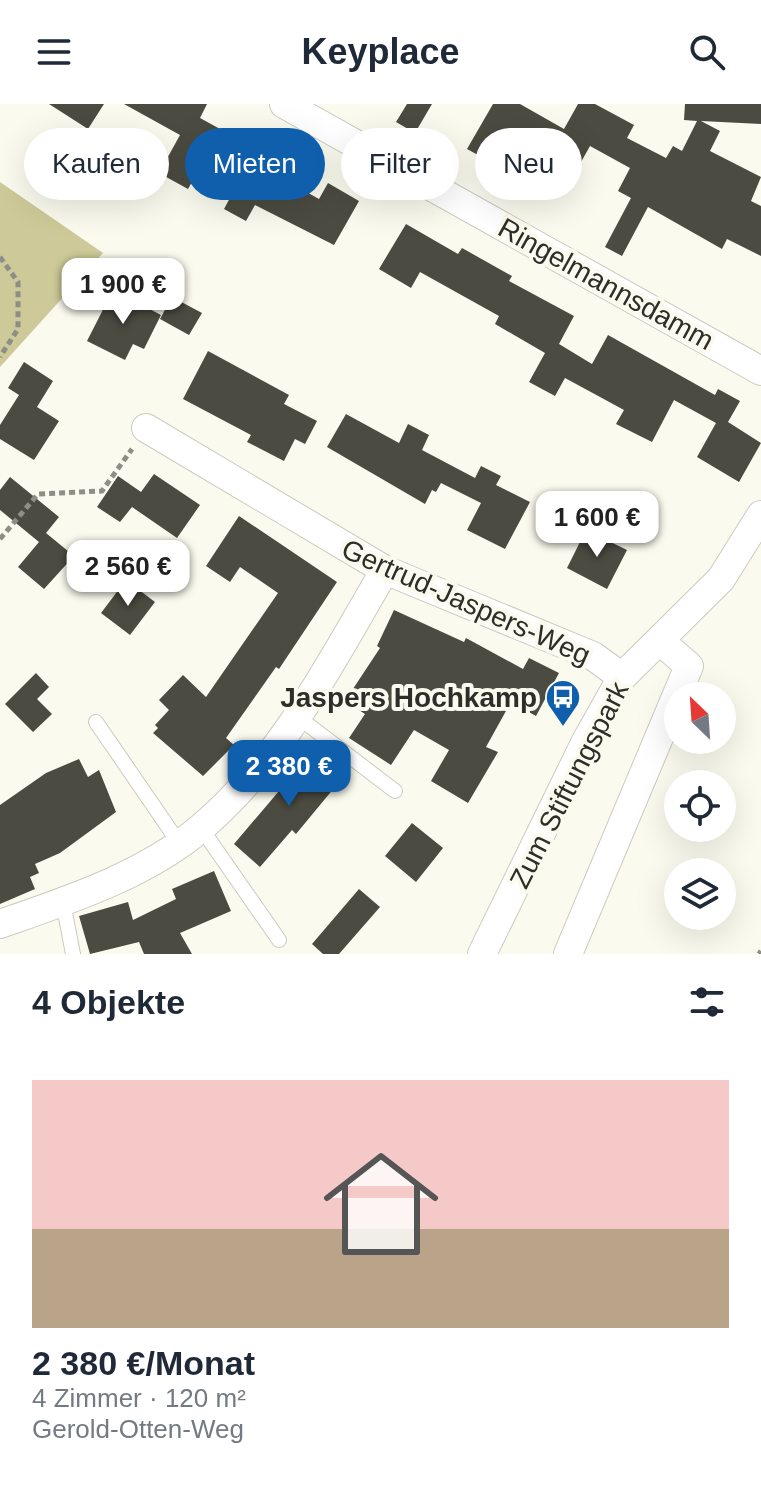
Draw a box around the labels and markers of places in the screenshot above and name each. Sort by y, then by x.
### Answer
pin: 1 900 € [49,258,197,326]
pin: 1 600 € [523,491,671,559]
pin: 2 560 € [54,540,202,608]
bus stop icon: Jaspers Hochkamp [544,678,582,728]
place label: Jaspers Hochkamp [280,682,537,713]
pin: 2 380 € [215,740,363,808]

